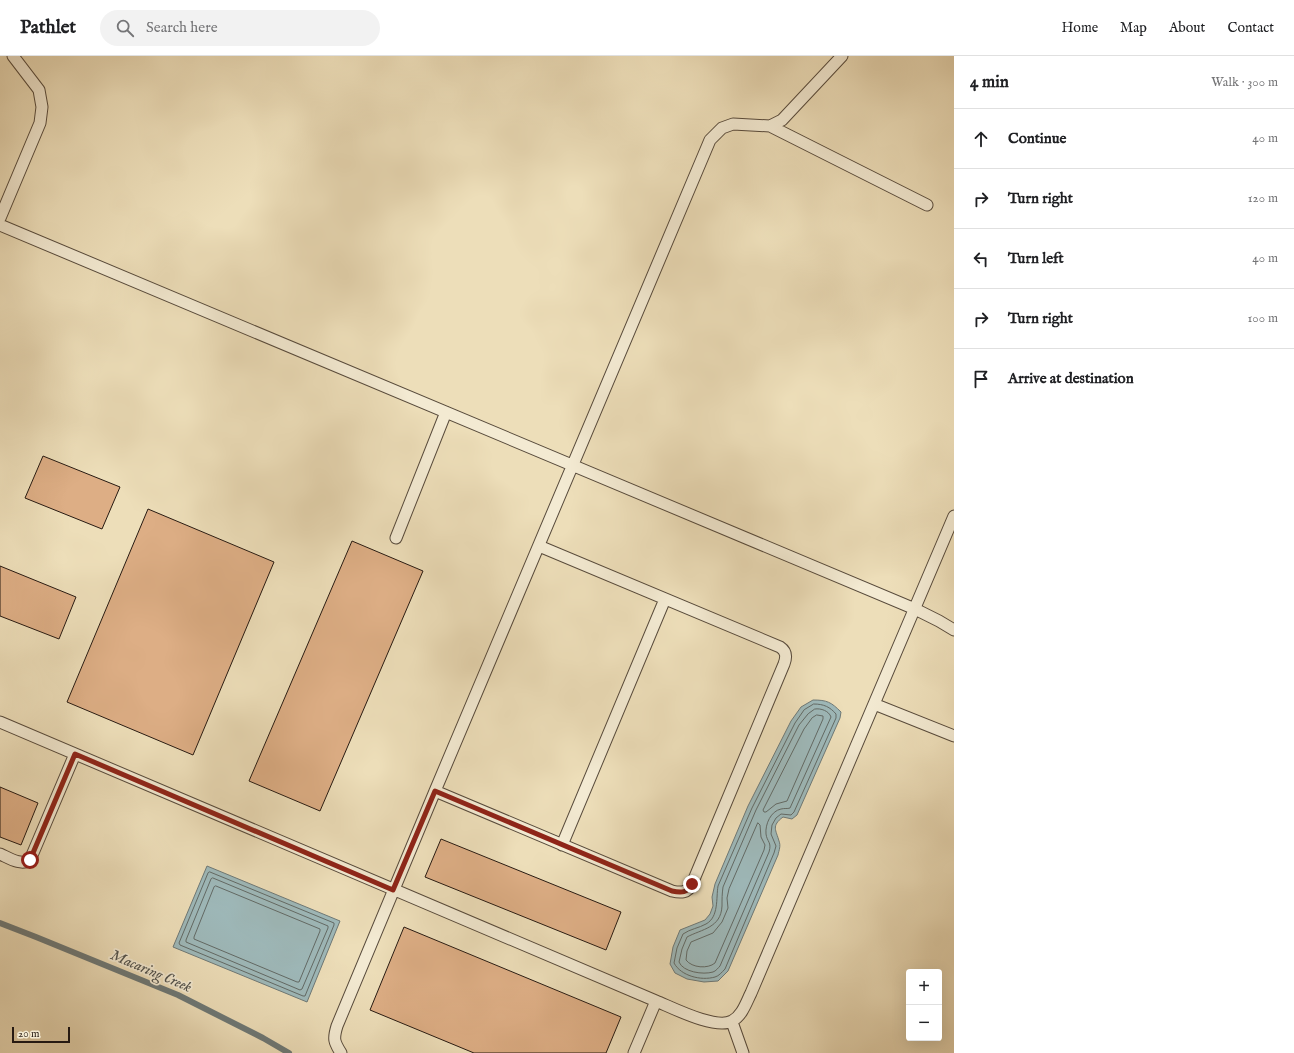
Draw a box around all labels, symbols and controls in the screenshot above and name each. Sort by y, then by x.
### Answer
search box [100,10,380,46]
text: Pathlet [20,16,76,40]
icon: search [114,17,136,39]
text: Search here [146,18,218,37]
text: Home [1062,19,1098,37]
text: Map [1120,19,1147,37]
text: About [1169,19,1205,37]
text: Contact [1227,19,1274,37]
text: 4 min [970,72,1009,93]
text: Walk · 300 m [1211,74,1278,91]
icon: ahead [970,128,992,150]
text: Continue [1008,129,1066,148]
text: 40 m [1252,130,1278,147]
icon: right [970,188,992,210]
text: Turn right [1008,189,1073,208]
text: 120 m [1248,190,1278,207]
icon: left [970,248,992,270]
text: Turn left [1008,249,1064,268]
text: 40 m [1252,250,1278,267]
icon: right [970,308,992,330]
text: Turn right [1008,309,1073,328]
text: 100 m [1248,310,1278,327]
icon: arrive [970,368,992,390]
text: Arrive at destination [1008,369,1134,388]
route start [21,851,39,869]
route end [683,875,701,893]
water label: Macaring Creek [107,945,194,998]
map controls [906,969,942,1041]
button: + [906,969,942,1005]
button: − [906,1005,942,1041]
scale bar [12,1025,70,1044]
text: 20 m [18,1027,39,1041]

